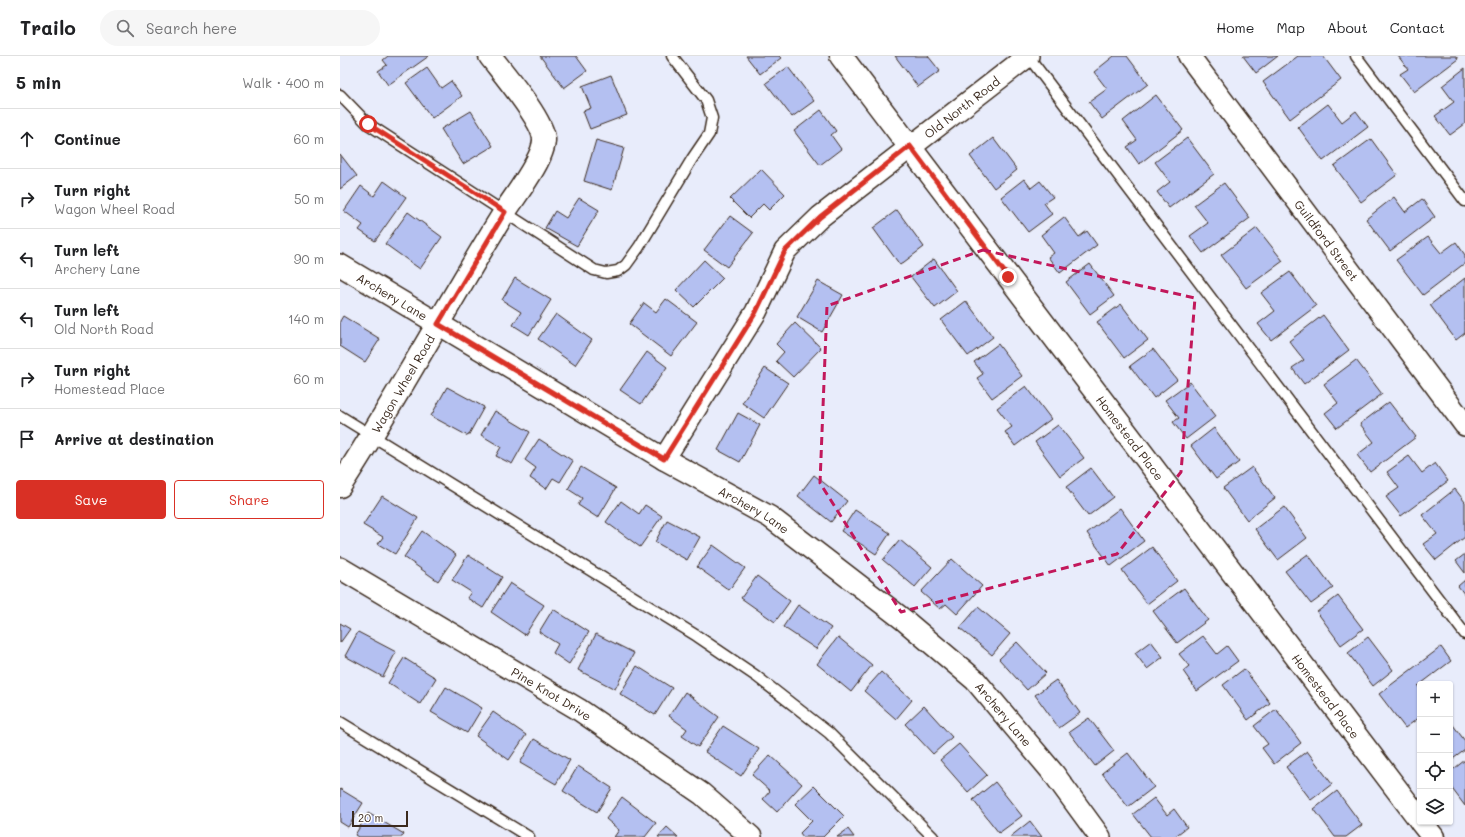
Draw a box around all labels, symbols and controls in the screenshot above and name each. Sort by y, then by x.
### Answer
search box [100,10,380,46]
text: Trailo [20,15,76,40]
icon: search [114,17,136,39]
text: Search here [146,18,237,38]
text: Home [1216,18,1254,37]
text: Map [1276,18,1305,37]
text: About [1327,18,1368,37]
text: Contact [1390,18,1445,37]
text: 5 min [16,71,61,93]
street label: Old North Road [921,73,1003,142]
text: Walk · 400 m [242,74,324,91]
route start [359,115,377,133]
icon: ahead [16,128,38,150]
text: Continue [54,129,121,149]
text: 60 m [294,130,324,147]
text: Turn right [54,180,131,200]
icon: right [16,188,38,210]
text: 50 m [294,190,324,207]
street label: Guildford Street [1291,196,1362,284]
text: Wagon Wheel Road [54,200,175,217]
text: Turn left [54,240,119,260]
icon: left [16,248,38,270]
text: 90 m [294,250,324,267]
text: Archery Lane [54,260,140,277]
route end [999,268,1017,286]
street label: Archery Lane [354,269,431,324]
text: Turn left [54,300,119,320]
icon: left [16,308,38,330]
text: 140 m [288,310,324,327]
text: Old North Road [54,320,153,337]
street label: Wagon Wheel Road [367,331,438,436]
text: Turn right [54,360,131,380]
icon: right [16,368,38,390]
text: 60 m [294,370,324,387]
text: Homestead Place [54,380,165,397]
street label: Homestead Place [1093,392,1168,483]
icon: arrive [16,428,38,450]
text: Arrive at destination [54,429,214,449]
button: Save [16,480,166,519]
button: Share [174,480,324,519]
street label: Archery Lane [716,482,793,537]
street label: Homestead Place [1289,650,1363,742]
street label: Pine Knot Drive [508,663,595,724]
street label: Archery Lane [972,678,1035,750]
map controls [1417,681,1453,825]
button: + [1417,681,1453,717]
button: − [1417,717,1453,753]
button: locate [1417,753,1453,789]
button: layers [1417,789,1453,825]
scale bar [352,809,408,828]
text: 20 m [358,810,383,825]

